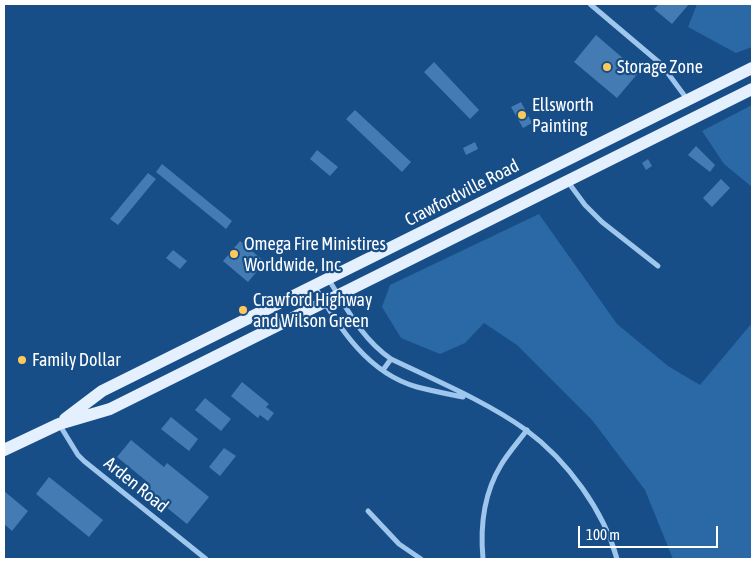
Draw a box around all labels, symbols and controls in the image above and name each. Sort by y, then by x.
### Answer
place label: Storage Zone [617,56,703,78]
marker: Storage Zone [601,61,613,73]
place label: Ellsworth Painting [532,94,594,136]
marker: Ellsworth Painting [516,109,528,121]
street label: Crawfordville Road [401,155,523,231]
place label: Omega Fire Ministires Worldwide, Inc [244,233,386,276]
marker: Omega Fire Ministires Worldwide, Inc [228,248,240,260]
place label: Crawford Highway and Wilson Green [253,289,372,332]
marker: Crawford Highway and Wilson Green [237,304,249,316]
place label: Family Dollar [32,349,121,371]
marker: Family Dollar [16,354,28,366]
street label: Arden Road [100,453,172,517]
scale bar [581,516,721,548]
text: 100 m [586,526,620,543]

